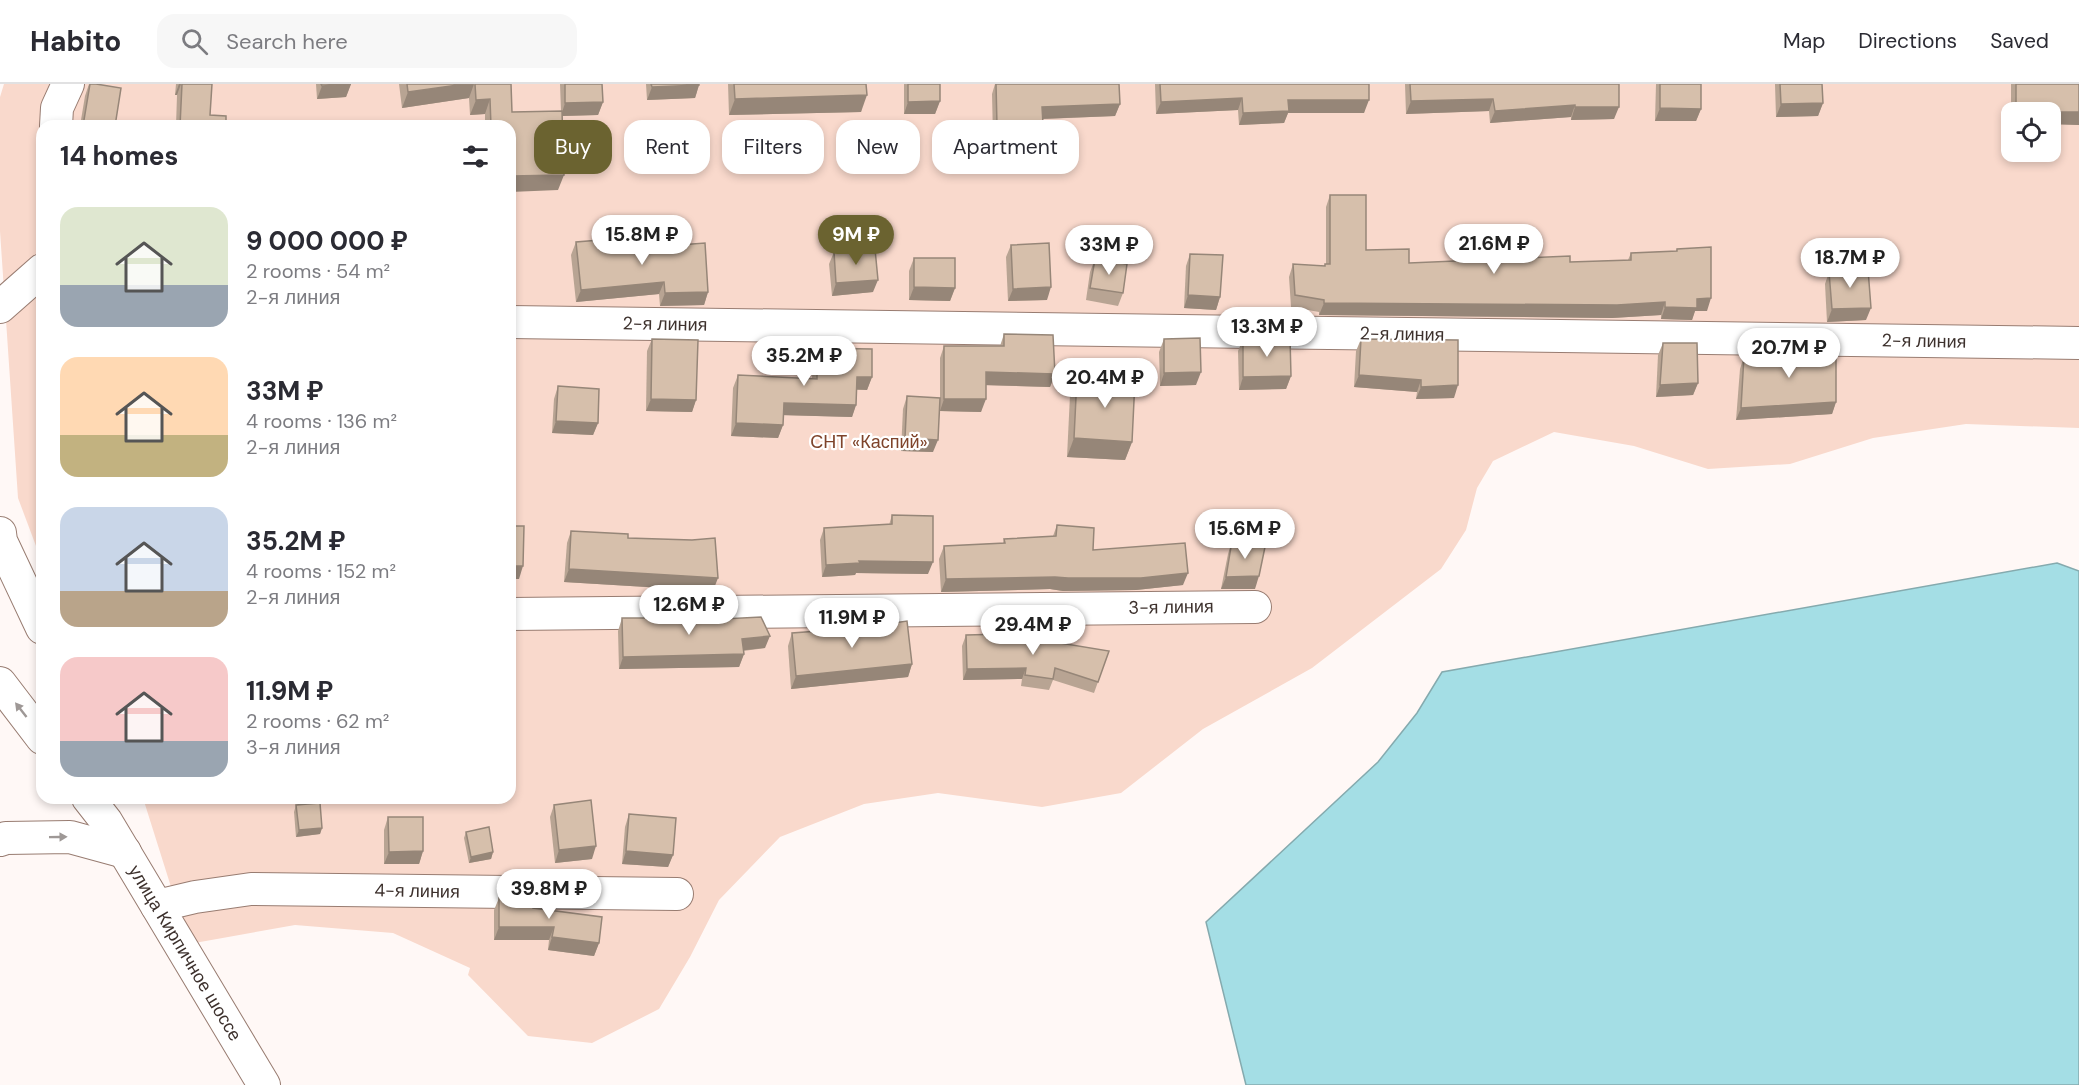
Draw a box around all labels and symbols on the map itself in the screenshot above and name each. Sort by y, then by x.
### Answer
pin: 15.8M ₽ [587,215,697,266]
pin: 9M ₽ [820,215,892,266]
pin: 21.6M ₽ [1439,224,1549,275]
pin: 33M ₽ [1067,225,1151,276]
pin: 18.7M ₽ [1795,238,1905,289]
pin: 13.3M ₽ [1212,307,1322,358]
street label: 2-я линия [622,311,708,337]
street label: 2-я линия [1359,321,1445,347]
pin: 20.7M ₽ [1734,328,1844,379]
street label: 2-я линия [1881,328,1967,354]
pin: 35.2M ₽ [749,336,859,387]
pin: 20.4M ₽ [1050,358,1160,409]
park label: СНТ «Каспий» [810,430,928,454]
pin: 15.6M ₽ [1190,509,1300,560]
pin: 12.6M ₽ [634,585,744,636]
street label: 3-я линия [1128,594,1214,620]
pin: 11.9M ₽ [797,598,907,649]
pin: 29.4M ₽ [978,605,1088,656]
one-way arrow [15,703,27,719]
one-way arrow [49,833,68,842]
street label: улица Кирпичное шоссе [123,861,247,1045]
pin: 39.8M ₽ [494,869,604,920]
street label: 4-я линия [374,878,460,904]

